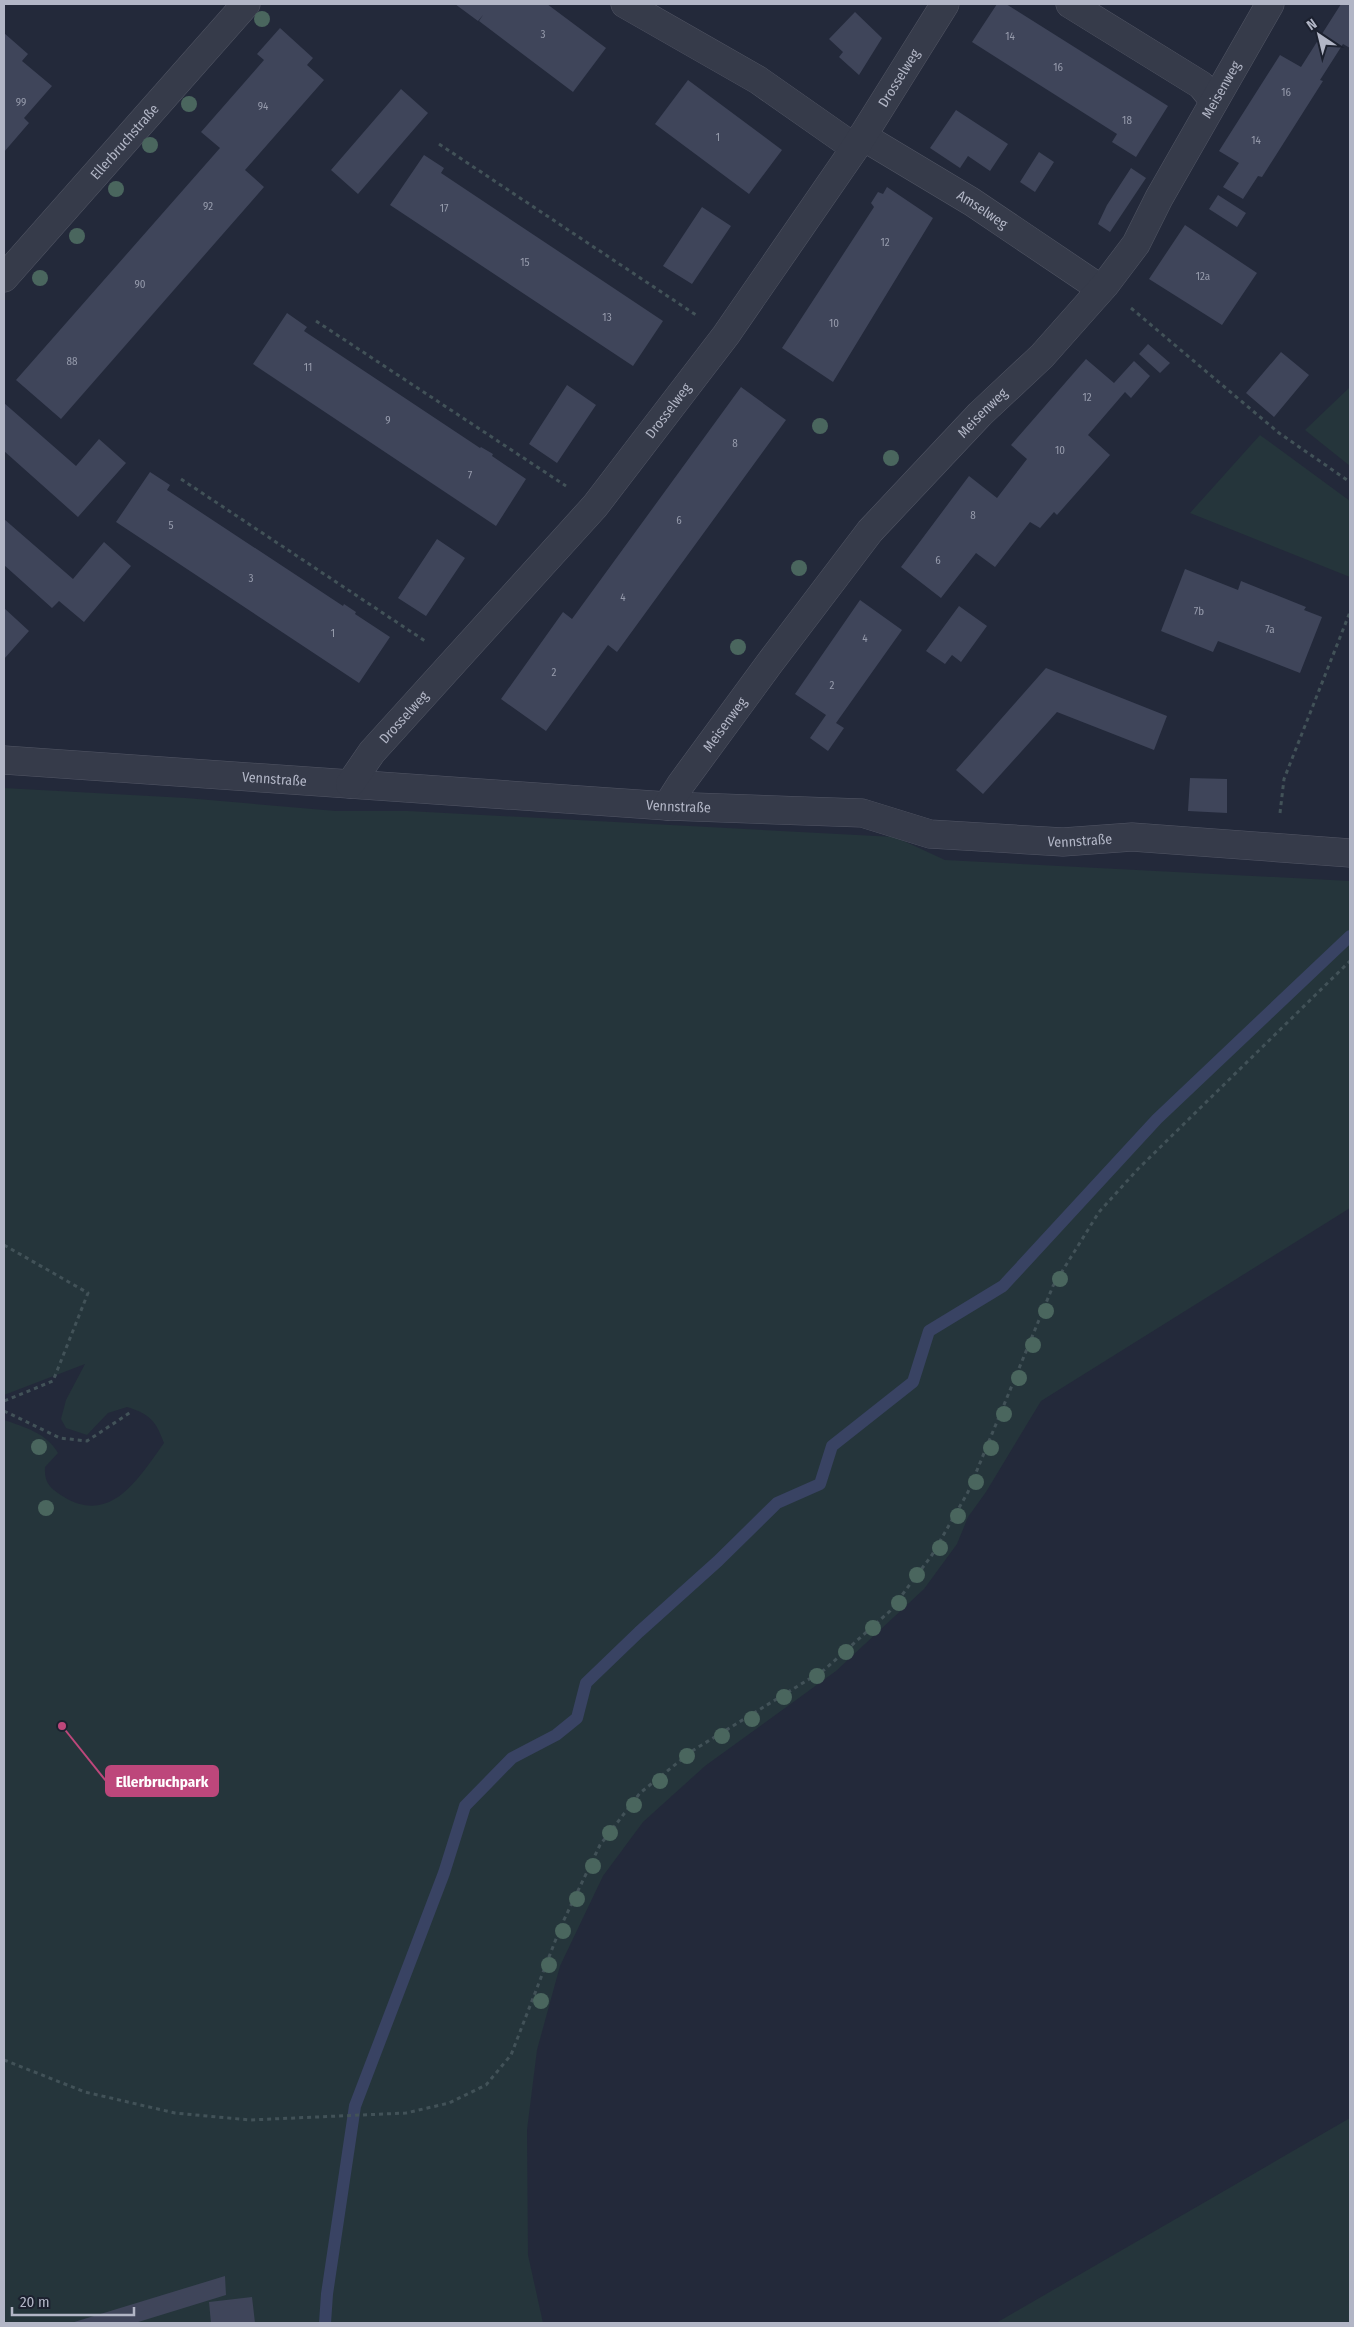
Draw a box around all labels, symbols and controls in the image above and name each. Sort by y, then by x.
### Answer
north arrow [1294,10,1344,60]
text: N [1304,15,1320,34]
house number: 3 [541,28,546,41]
house number: 14 [1005,30,1015,43]
street label: Drosselweg [875,46,924,110]
street label: Meisenweg [1198,58,1245,122]
house number: 16 [1053,61,1063,74]
house number: 16 [1281,86,1291,99]
house number: 99 [16,96,26,109]
house number: 94 [258,100,269,113]
street label: Ellerbruchstraße [87,101,163,183]
house number: 18 [1122,114,1132,127]
house number: 1 [716,131,720,144]
house number: 14 [1251,134,1261,147]
street label: Amselweg [954,187,1011,233]
house number: 92 [203,200,213,213]
house number: 17 [440,202,449,215]
house number: 12 [880,236,890,249]
house number: 15 [520,256,530,269]
house number: 12a [1196,270,1210,283]
house number: 90 [134,278,146,291]
house number: 13 [602,311,612,324]
house number: 10 [829,317,839,330]
house number: 88 [67,355,78,368]
house number: 11 [304,361,312,374]
street label: Drosselweg [642,380,695,442]
street label: Meisenweg [954,384,1011,441]
house number: 12 [1082,391,1092,404]
house number: 9 [385,414,391,427]
house number: 8 [732,437,738,450]
house number: 10 [1055,444,1065,457]
house number: 7 [468,469,473,482]
house number: 8 [970,509,976,522]
house number: 6 [676,514,682,527]
house number: 5 [168,519,174,532]
house number: 6 [935,554,941,567]
house number: 3 [249,572,254,585]
house number: 4 [620,591,626,604]
house number: 7b [1194,605,1204,618]
house number: 7a [1265,623,1275,636]
house number: 1 [331,627,335,640]
house number: 4 [862,632,868,645]
house number: 2 [552,666,557,679]
house number: 2 [830,679,835,692]
street label: Drosselweg [376,687,432,747]
street label: Meisenweg [700,694,751,755]
street label: Vennstraße [241,769,307,790]
street label: Vennstraße [645,797,711,817]
street label: Vennstraße [1047,830,1113,851]
callout: Ellerbruchpark [106,1766,218,1796]
text: Ellerbruchpark [116,1773,209,1791]
scale bar [12,2284,135,2316]
text: 20 m [20,2293,50,2311]

